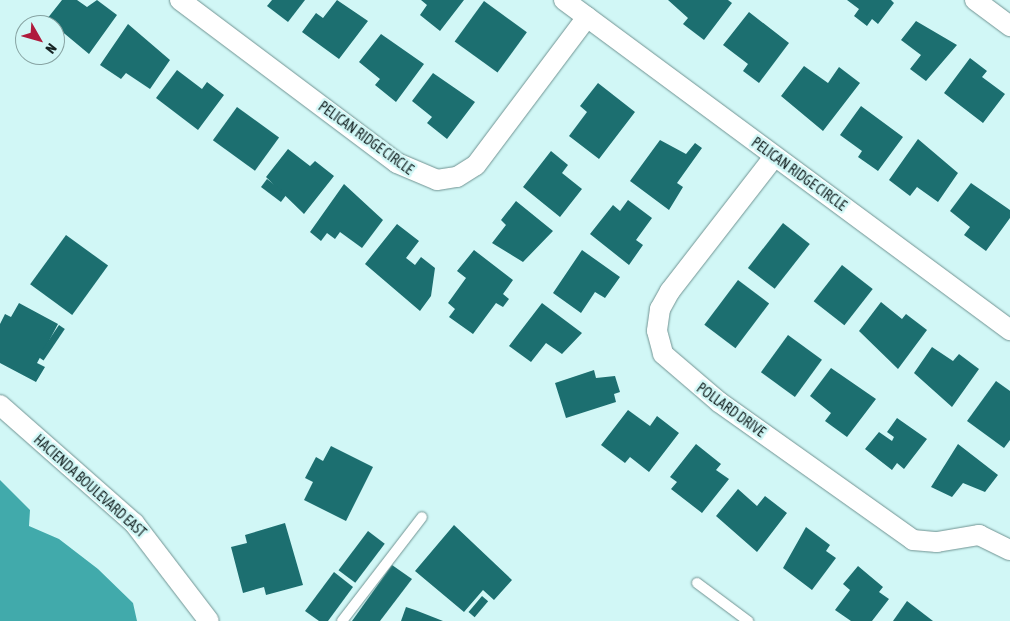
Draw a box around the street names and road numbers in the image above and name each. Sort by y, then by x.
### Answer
street label: PELICAN RIDGE CIRCLE [315,98,417,178]
street label: PELICAN RIDGE CIRCLE [748,134,850,214]
street label: POLLARD DRIVE [693,379,769,441]
street label: HACIENDA BOULEVARD EAST [30,431,150,541]

